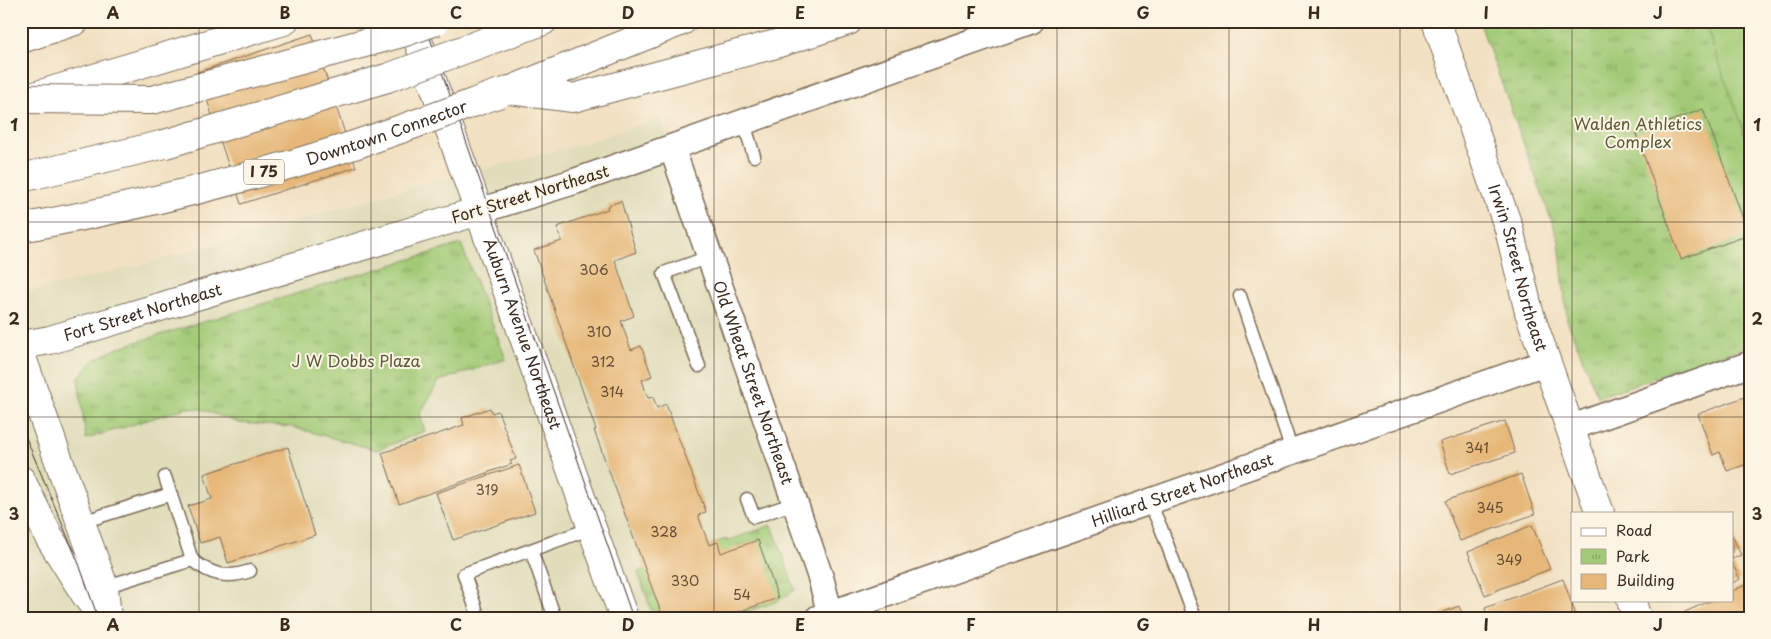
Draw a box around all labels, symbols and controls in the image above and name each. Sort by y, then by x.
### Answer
text: A [107,0,120,24]
text: B [280,0,291,24]
text: C [450,0,462,24]
text: D [622,0,634,24]
text: E [795,0,805,24]
text: F [966,0,976,24]
text: G [1136,0,1150,24]
text: H [1308,0,1320,24]
text: I [1483,0,1489,24]
text: J [1653,0,1663,24]
street label: Downtown Connector [302,93,471,170]
park label: Walden Athletics Complex [1574,111,1702,153]
text: 1 [10,112,18,136]
text: 1 [1753,112,1761,136]
street label: Fort Street Northeast [448,158,612,228]
road number: I 75 [244,160,284,184]
street label: Irwin Street Northeast [1483,180,1555,354]
street label: Auburn Avenue Northeast [478,234,569,432]
house number: 306 [579,259,609,280]
street label: Fort Street Northeast [60,276,224,346]
street label: Old Wheat Street Northeast [708,277,801,487]
text: 2 [8,306,20,330]
text: 2 [1751,306,1763,330]
house number: 310 [587,321,611,342]
park label: J W Dobbs Plaza [291,348,421,372]
house number: 312 [591,351,615,372]
house number: 314 [600,381,624,402]
house number: 341 [1465,437,1489,458]
street label: Hilliard Street Northeast [1088,446,1276,532]
house number: 319 [476,479,498,500]
house number: 345 [1476,497,1504,518]
text: 3 [9,501,19,525]
text: 3 [1752,501,1762,525]
legend [1571,512,1734,602]
text: Road [1616,518,1652,541]
house number: 328 [650,521,678,542]
text: Park [1616,544,1650,567]
house number: 349 [1496,549,1522,570]
text: Building [1616,568,1675,591]
house number: 330 [671,570,699,591]
house number: 54 [733,584,751,605]
text: A [107,612,120,636]
text: B [280,612,291,636]
text: C [450,612,462,636]
text: D [622,612,634,636]
text: E [795,612,805,636]
text: F [966,612,976,636]
text: G [1136,612,1150,636]
text: H [1308,612,1320,636]
text: I [1483,612,1489,636]
text: J [1653,612,1663,636]

